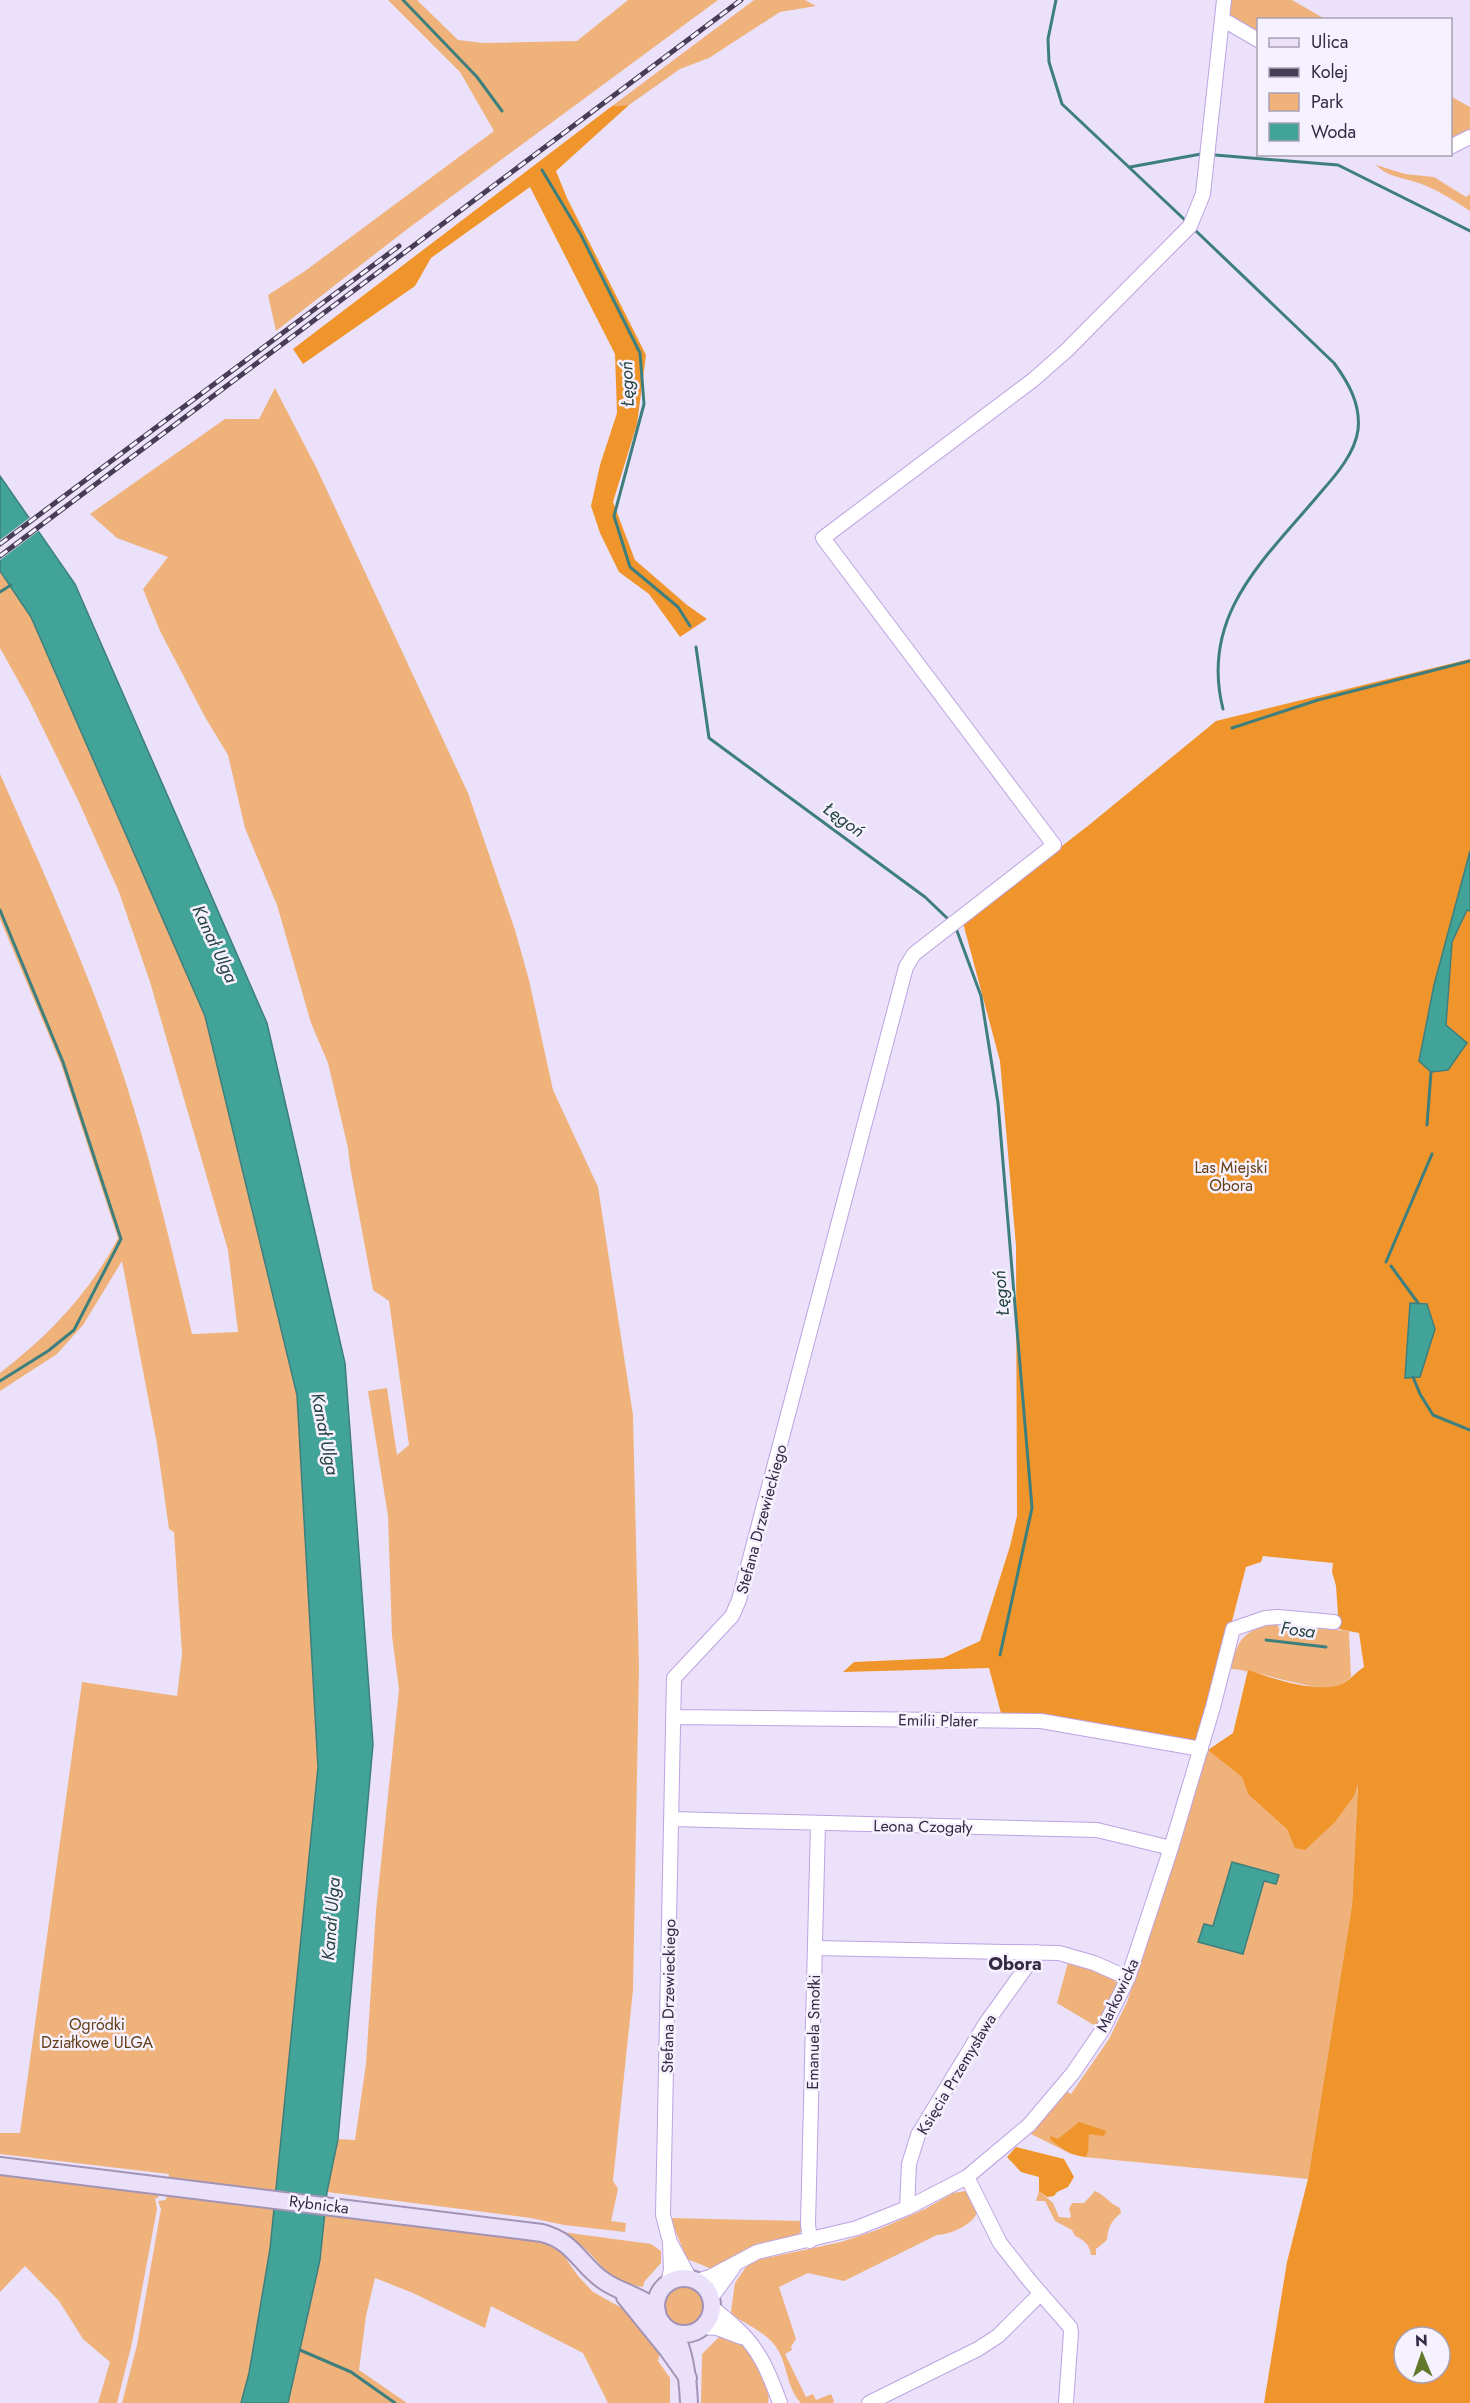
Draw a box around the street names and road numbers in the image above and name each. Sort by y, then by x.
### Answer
street label: Stefana Drzewieckiego [730,1441,793,1597]
street label: Emilii Plater [898,1708,979,1733]
street label: Leona Czogały [873,1814,974,1839]
street label: Stefana Drzewieckiego [656,1918,681,2073]
street label: Markowicka [1090,1955,1145,2036]
street label: Emanuela Smołki [801,1974,826,2090]
street label: Księcia Przemysława [911,2009,1002,2139]
street label: Rybnicka [288,2189,350,2220]

